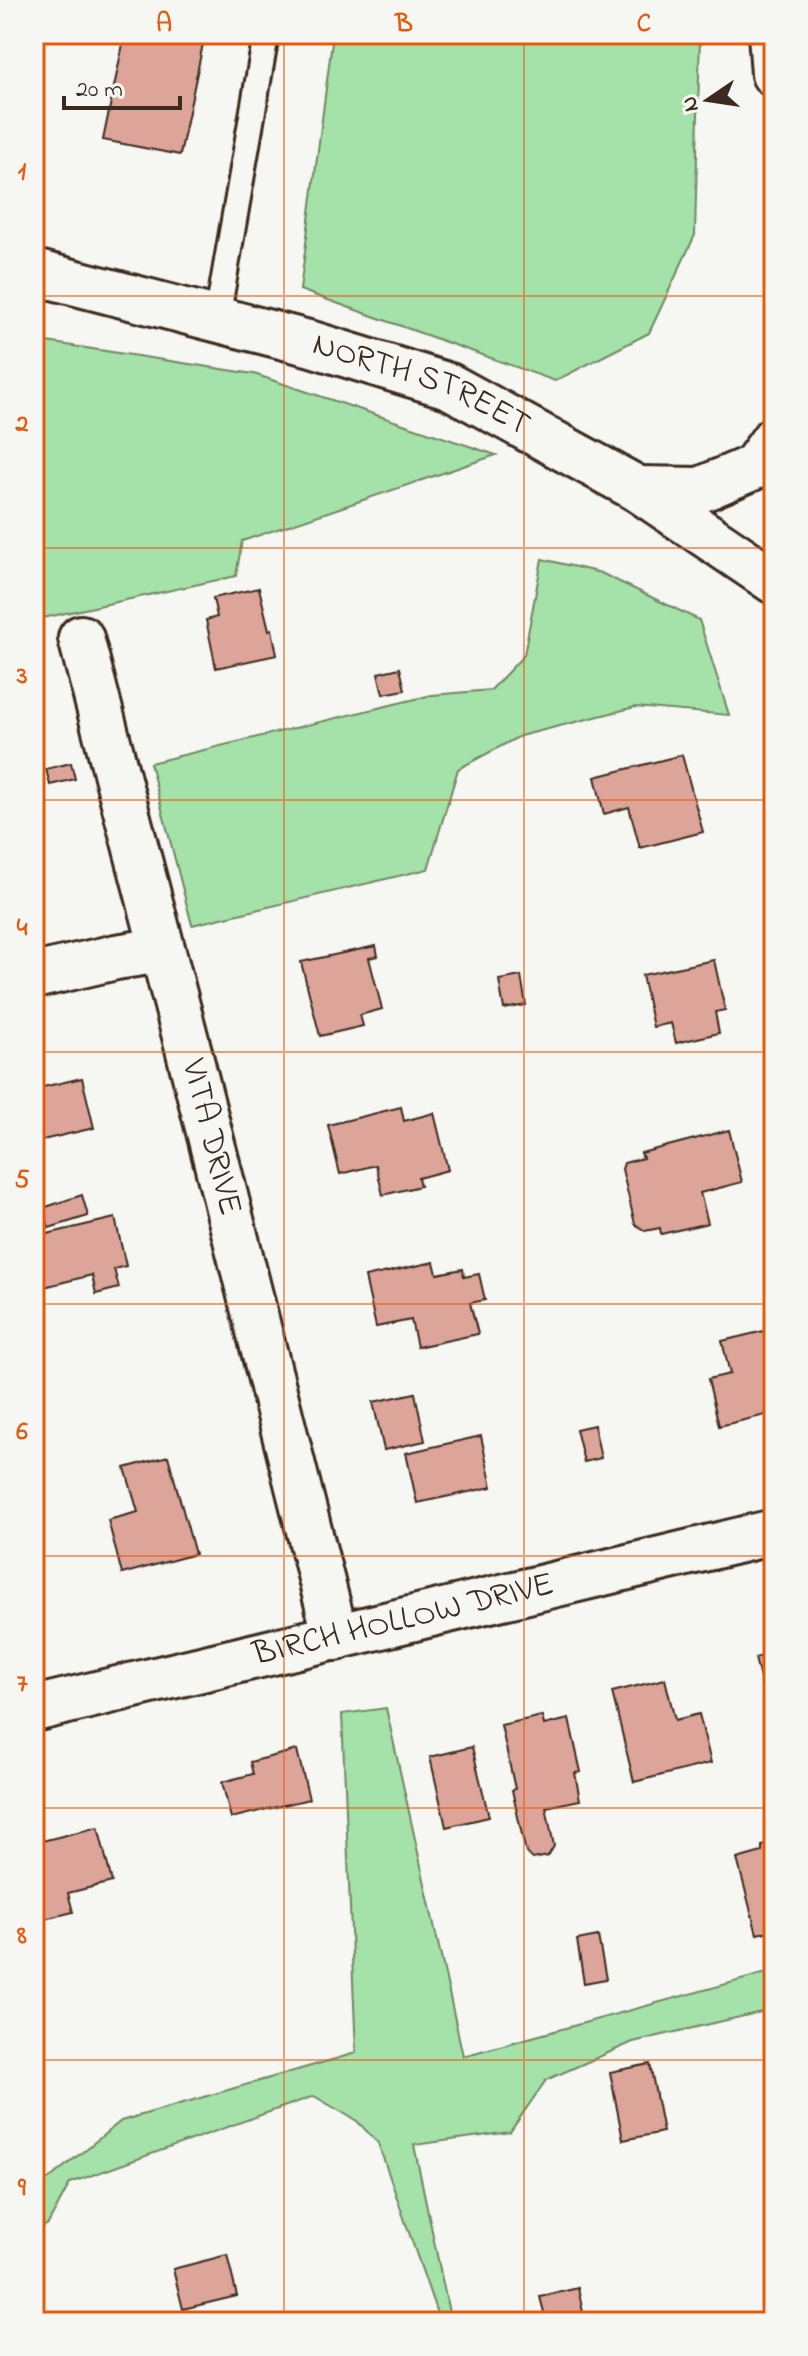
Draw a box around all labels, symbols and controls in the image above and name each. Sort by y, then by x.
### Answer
text: A [156,6,172,44]
text: B [394,6,413,44]
text: C [637,6,651,44]
scale bar [64,60,180,110]
north arrow [668,60,748,140]
text: 20 m [76,73,123,108]
text: N [674,93,709,115]
text: 1 [18,154,27,192]
street label: NORTH STREET [306,321,539,450]
text: 2 [15,406,29,444]
text: 3 [16,658,28,696]
text: 4 [17,910,28,948]
street label: VITA DRIVE [167,1053,254,1221]
text: 5 [15,1162,30,1200]
text: 6 [16,1414,28,1452]
street label: BIRCH HOLLOW DRIVE [247,1560,559,1681]
text: 7 [17,1666,28,1704]
text: 8 [16,1918,27,1956]
text: 9 [17,2170,27,2208]

